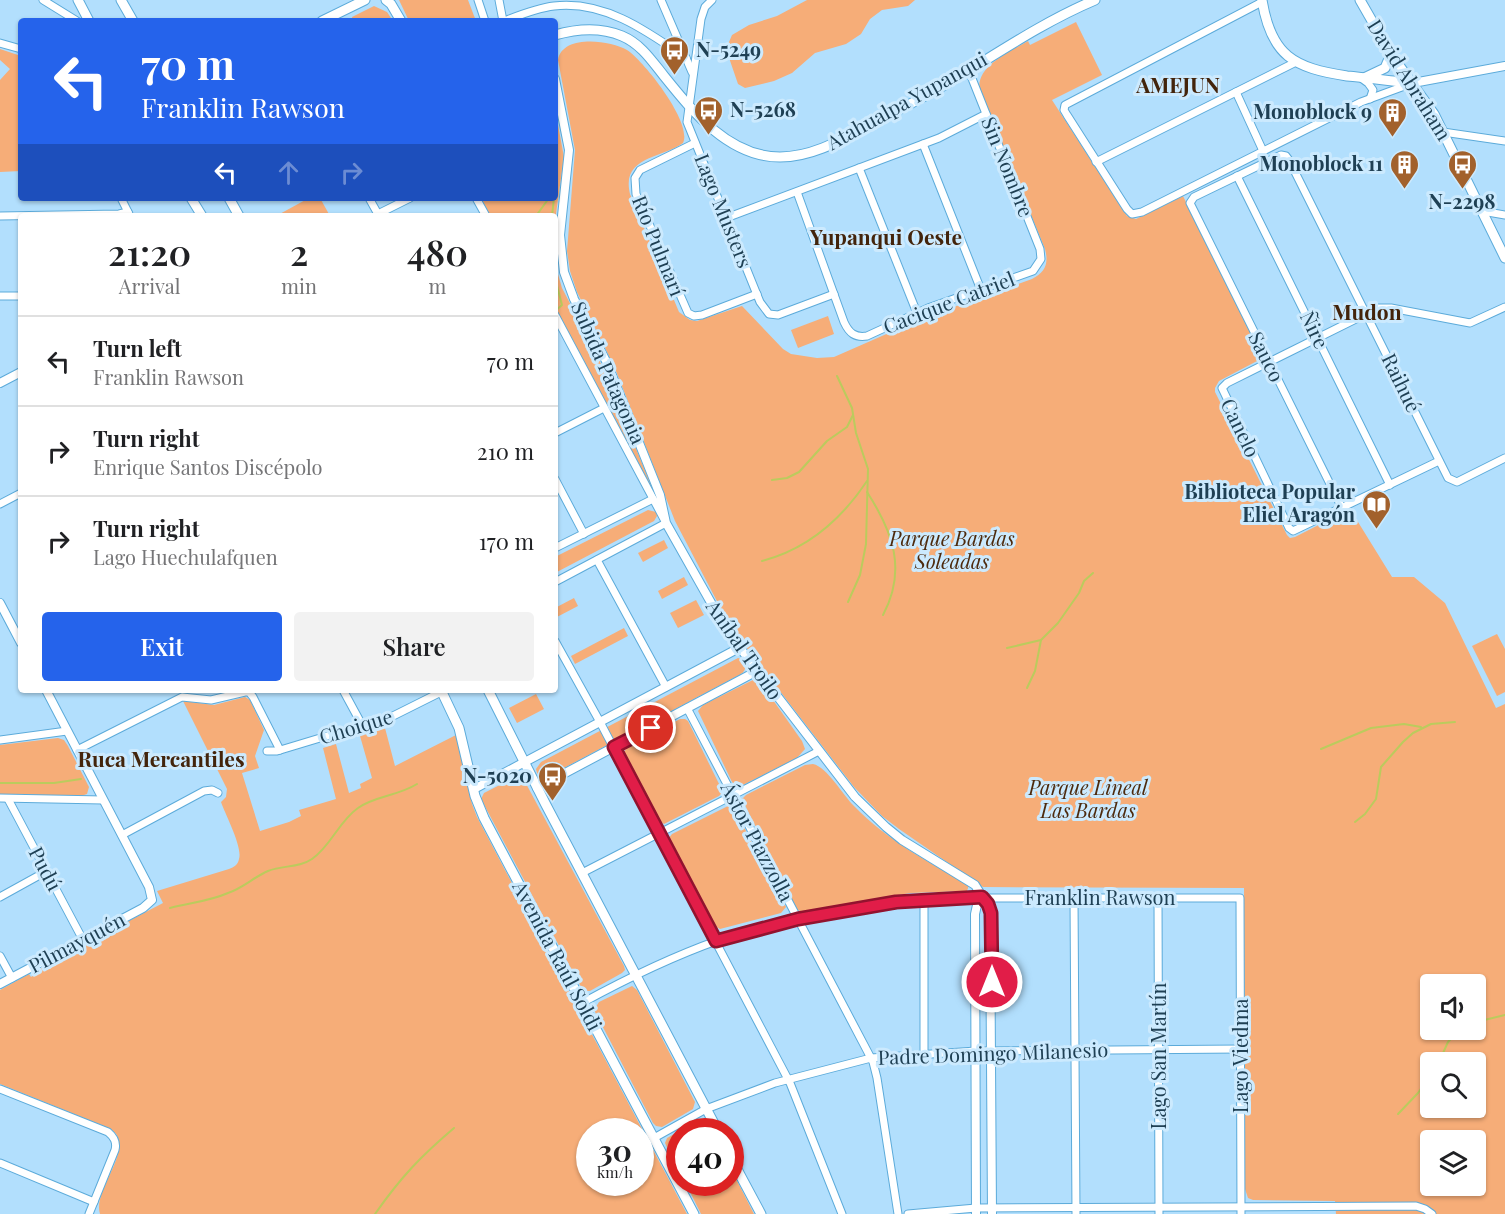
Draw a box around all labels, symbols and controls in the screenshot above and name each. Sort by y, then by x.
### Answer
street label: David Abraham [1362,14,1458,145]
bus stop icon: N-5249 [659,34,691,76]
text: 70 m [141,35,235,91]
place label: N-5249 [696,35,761,62]
icon: left [42,42,120,120]
street label: Atahualpa Yupanqui [820,44,991,156]
district label: AMEJUN [1135,70,1220,98]
text: Franklin Rawson [141,89,345,125]
bus stop icon: N-5268 [693,94,725,136]
place label: N-5268 [730,95,796,122]
building icon: Monoblock 9 [1377,96,1409,138]
place label: Monoblock 9 [1253,97,1372,124]
street label: Sin Nombre [976,112,1041,221]
building icon: Monoblock 11 [1388,148,1420,190]
bus stop icon: N-2298 [1446,148,1478,190]
street label: Lago Musters [689,149,760,272]
place label: Monoblock 11 [1260,149,1383,176]
icon: left [209,156,242,189]
icon: ahead [272,156,305,189]
icon: right [335,156,368,189]
place label: N-2298 [1429,187,1495,214]
street label: Río Pulmarí [627,191,692,300]
district label: Yupanqui Oeste [809,222,962,250]
text: 21:20 [108,227,191,275]
text: 2 [290,227,308,275]
text: 480 [407,227,468,275]
street label: Cacique Catriel [879,264,1018,339]
text: Arrival [119,272,180,299]
text: min [281,272,317,299]
text: m [429,272,446,299]
street label: Subida Patagonia [566,297,653,448]
district label: Mudon [1332,297,1402,325]
street label: Ñire [1295,306,1336,352]
street label: Sauco [1243,327,1291,386]
text: Turn left [93,333,182,363]
icon: left [42,345,75,378]
text: 70 m [487,346,534,376]
street label: Raihué [1377,348,1428,416]
text: Franklin Rawson [93,363,244,390]
street label: Canelo [1216,393,1267,461]
text: Turn right [93,423,199,453]
icon: right [42,435,75,468]
text: 210 m [477,436,534,466]
text: Enrique Santos Discépolo [93,453,322,480]
place label: Biblioteca Popular Eliel Aragón [1184,477,1356,527]
library icon: Biblioteca Popular Eliel Aragón [1360,488,1392,530]
text: Turn right [93,513,199,543]
park label: Parque Bardas Soleadas [888,524,1015,574]
icon: right [42,525,75,558]
text: 170 m [479,526,534,556]
text: Lago Huechulafquen [93,543,278,570]
street label: Aníbal Troilo [700,593,790,704]
button: Exit [42,612,282,681]
button: Share [294,612,534,681]
street label: Choique [316,702,396,749]
pin [625,702,676,753]
icon: arrive [634,711,667,744]
district label: Ruca Mercantiles [77,744,245,772]
bus stop icon: N-5020 [537,760,569,802]
place label: N-5020 [463,761,532,788]
park label: Parque Lineal Las Bardas [1027,773,1149,823]
street label: Ástor Piazzolla [715,776,801,906]
street label: Pudú [23,841,69,896]
street label: Avenida Raúl Soldi [507,875,609,1035]
street label: Franklin Rawson [1025,883,1176,910]
street label: Pilmayquén [23,905,129,978]
position arrow [960,950,1024,1014]
map controls [1420,974,1486,1196]
button: sound [1420,974,1486,1040]
street label: Lago San Martín [1144,983,1171,1129]
street label: Lago Viedma [1226,999,1253,1113]
street label: Padre Domingo Milanesio [877,1035,1109,1070]
button: search [1420,1052,1486,1118]
speed limit sign: 40 [666,1118,744,1196]
text: 30 [598,1130,632,1170]
button: layers [1420,1130,1486,1196]
text: km/h [597,1162,633,1182]

